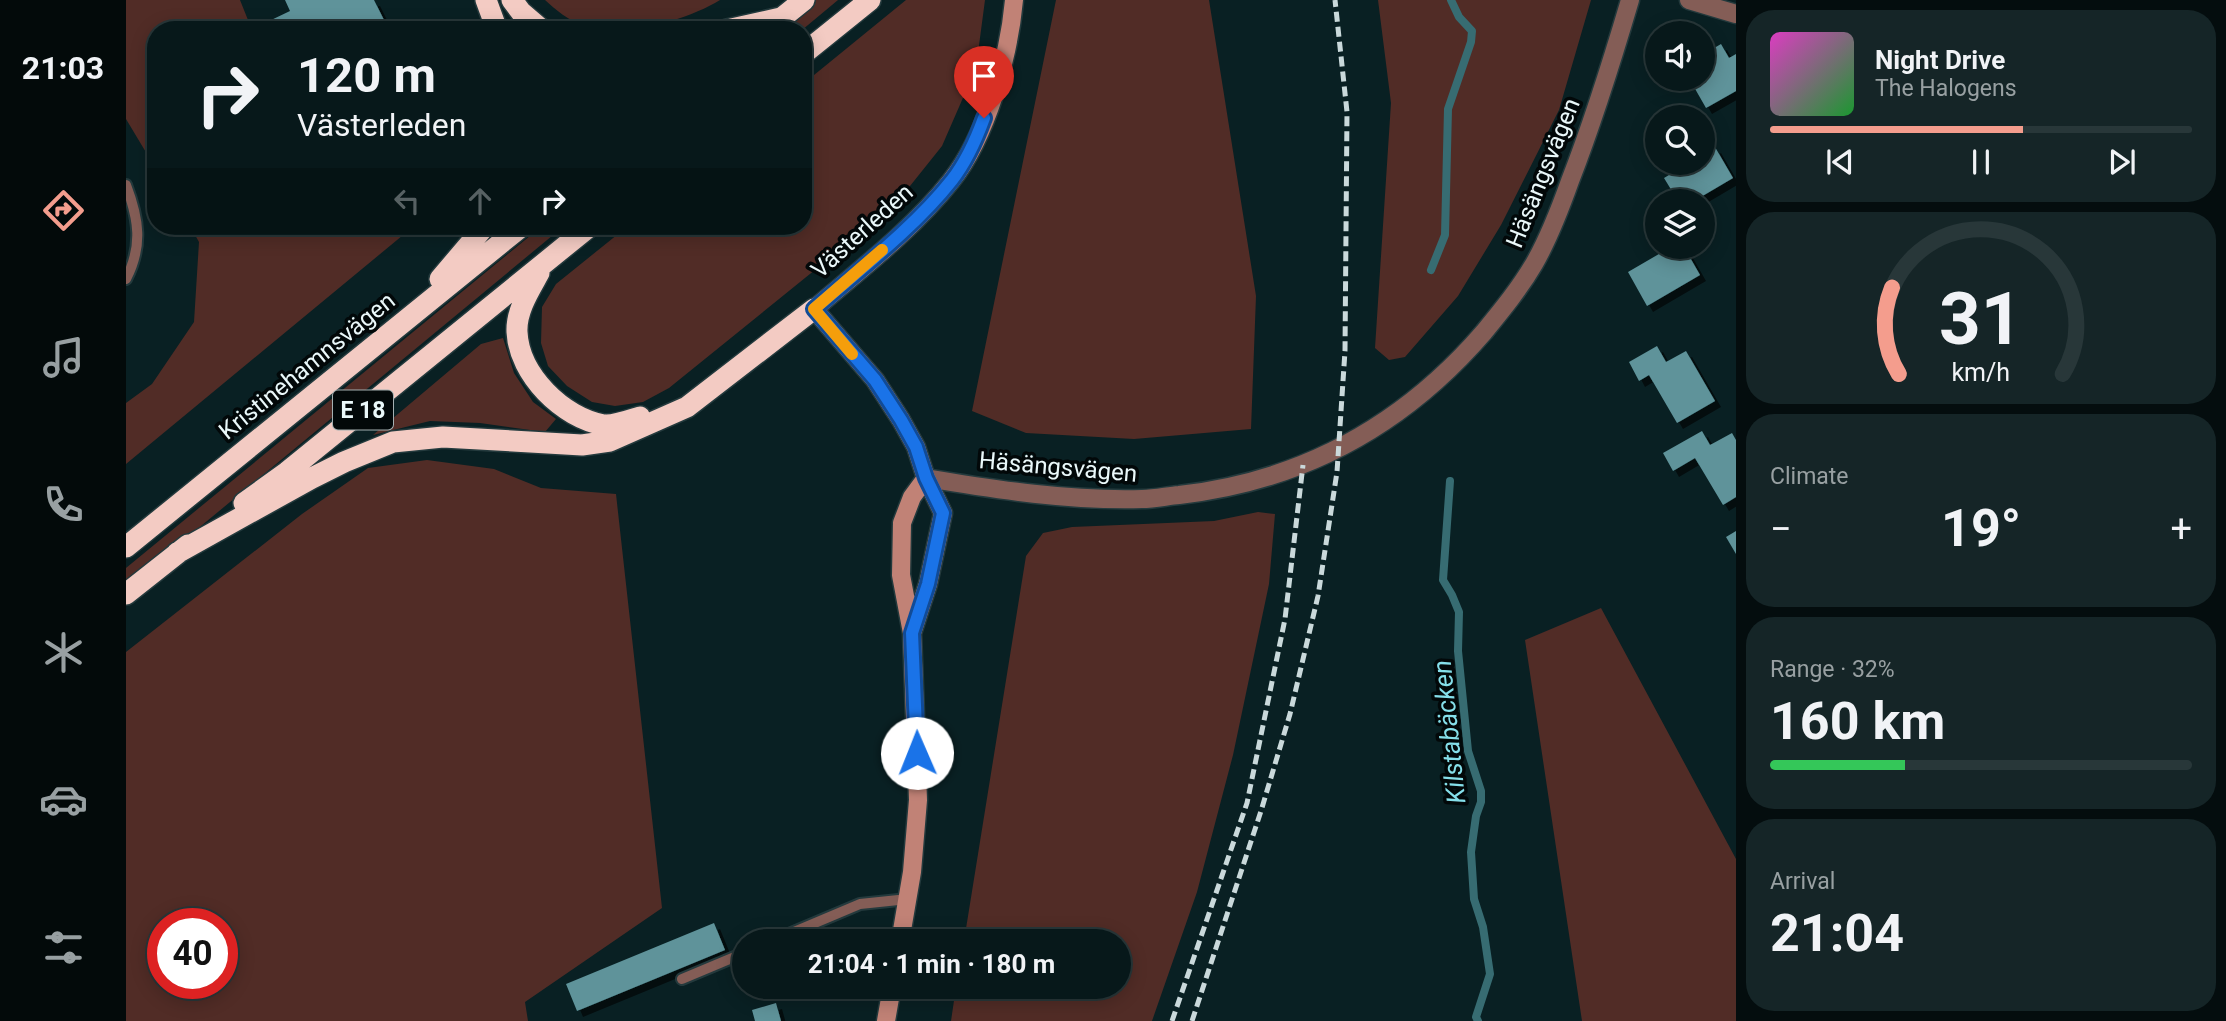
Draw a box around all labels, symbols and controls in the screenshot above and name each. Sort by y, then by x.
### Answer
map controls [1645,21,1715,259]
button: sound [1645,21,1715,91]
text: Night Drive [1875,45,2005,75]
pin [954,46,1014,118]
text: 120 m [297,47,436,104]
text: 21:03 [22,49,104,87]
icon: right [182,49,273,140]
icon: arrive [965,57,1003,95]
text: The Halogens [1875,75,2017,102]
street label: Häsängsvägen [1500,94,1586,252]
button: search [1645,105,1715,175]
text: Västerleden [297,106,466,144]
icon: previous [1821,143,1859,181]
icon: pause [1962,143,2000,181]
icon: next [2103,143,2141,181]
street label: Västerleden [805,178,919,284]
icon: left [388,182,426,220]
icon: ahead [461,182,499,220]
icon: right [534,182,572,220]
icon: directions [39,186,88,235]
button: layers [1645,189,1715,259]
text: 31 [1939,277,2023,363]
street label: Kristinehamnsvägen [213,287,401,445]
icon: music [39,333,88,382]
text: km/h [1952,358,2010,387]
road number: E 18 [333,390,393,430]
street label: Häsängsvägen [978,446,1138,488]
text: Climate [1770,463,1849,490]
icon: phone [39,480,88,529]
text: 19° [1941,498,2021,559]
text: − [1770,507,1792,551]
text: + [2170,507,2192,551]
icon: climate [39,628,88,677]
text: Range · 32% [1770,656,1895,683]
water label: Kilstabäcken [1427,659,1471,805]
text: 160 km [1770,691,1945,752]
position arrow [880,716,954,790]
icon: car [39,775,88,824]
text: Arrival [1770,868,1835,895]
text: 21:04 [1770,903,1904,964]
speed limit sign: 40 [147,908,238,999]
icon: filters [39,923,88,972]
text: 21:04 · 1 min · 180 m [808,949,1055,979]

